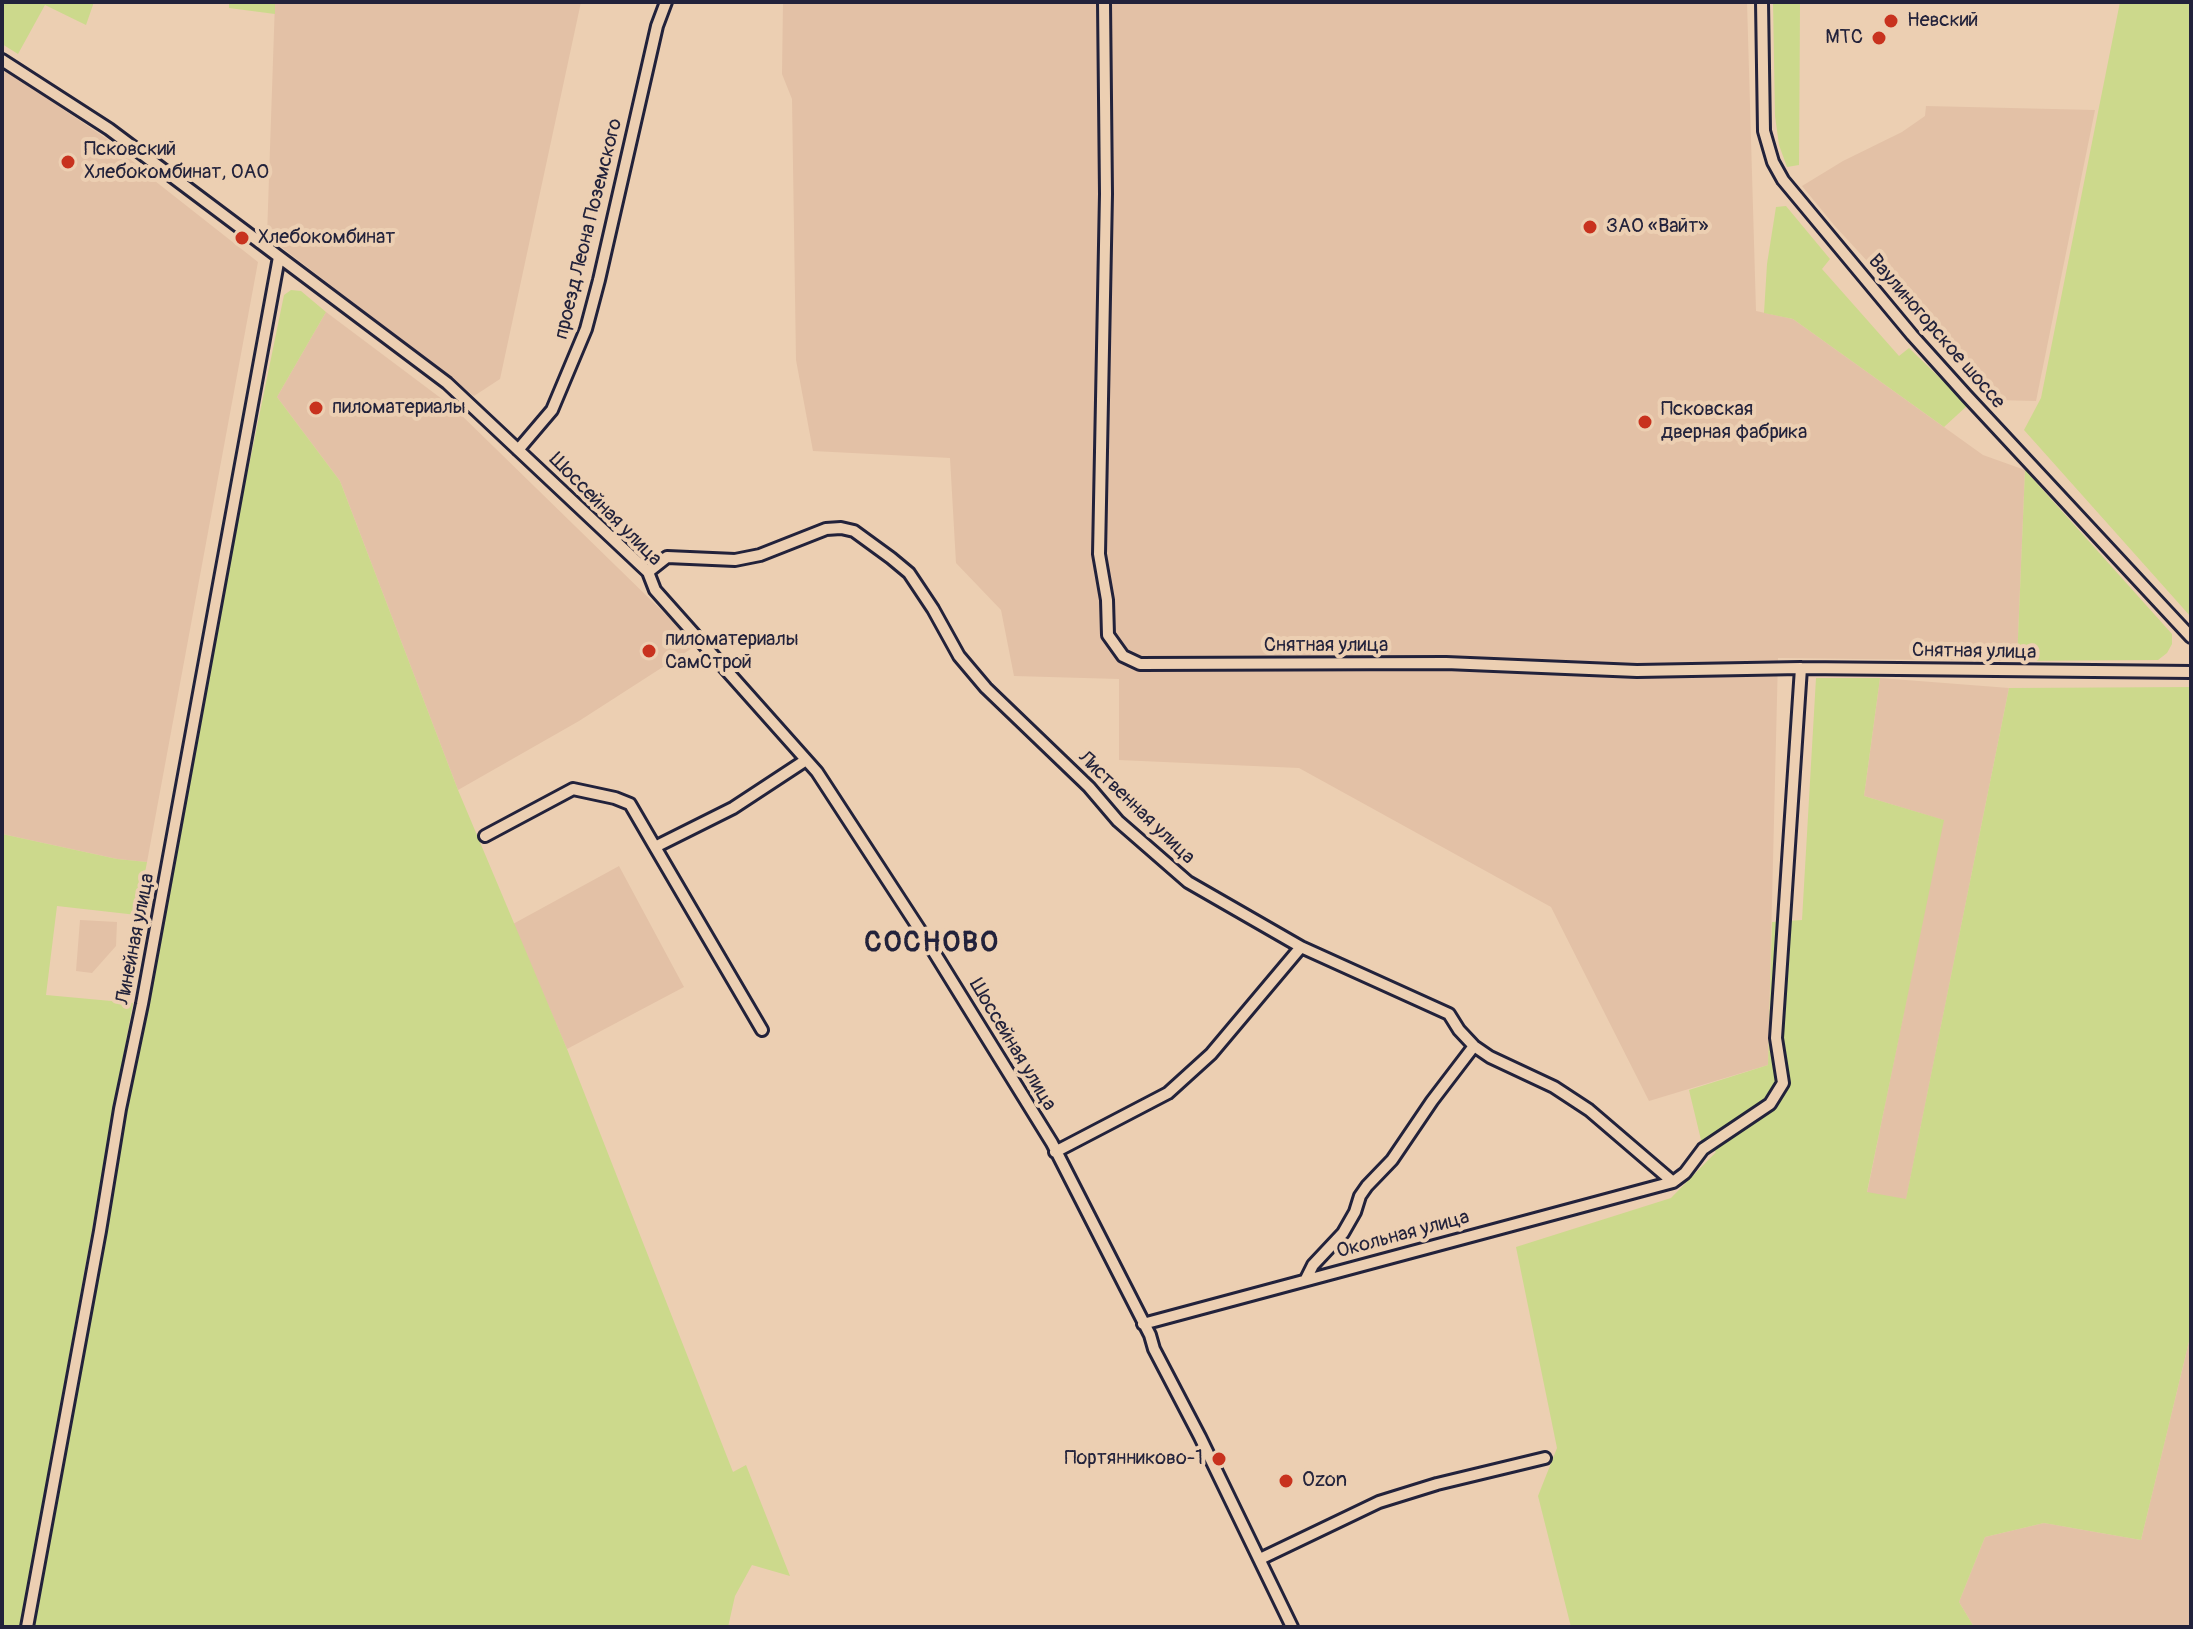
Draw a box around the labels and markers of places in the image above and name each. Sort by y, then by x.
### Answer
place label: Невский [1907,9,1978,33]
marker: Невский [1882,12,1900,30]
place label: МТС [1825,26,1863,50]
marker: МТС [1870,29,1888,47]
place label: Псковский Хлебокомбинат, ОАО [84,138,269,185]
marker: Псковский Хлебокомбинат, ОАО [59,153,77,171]
place label: ЗАО «Вайт» [1606,215,1708,239]
marker: ЗАО «Вайт» [1581,218,1599,236]
place label: Хлебокомбинат [258,226,395,250]
marker: Хлебокомбинат [233,229,251,247]
place label: пиломатериалы [332,396,466,420]
place label: Псковская дверная фабрика [1661,398,1807,445]
marker: пиломатериалы [307,399,325,417]
marker: Псковская дверная фабрика [1636,413,1654,431]
place label: пиломатериалы СамСтрой [665,628,799,675]
marker: пиломатериалы СамСтрой [640,642,658,660]
place label: Портянниково-1 [1065,1447,1203,1471]
marker: Портянниково-1 [1210,1450,1228,1468]
place label: Ozon [1302,1469,1347,1493]
marker: Ozon [1277,1472,1295,1490]

